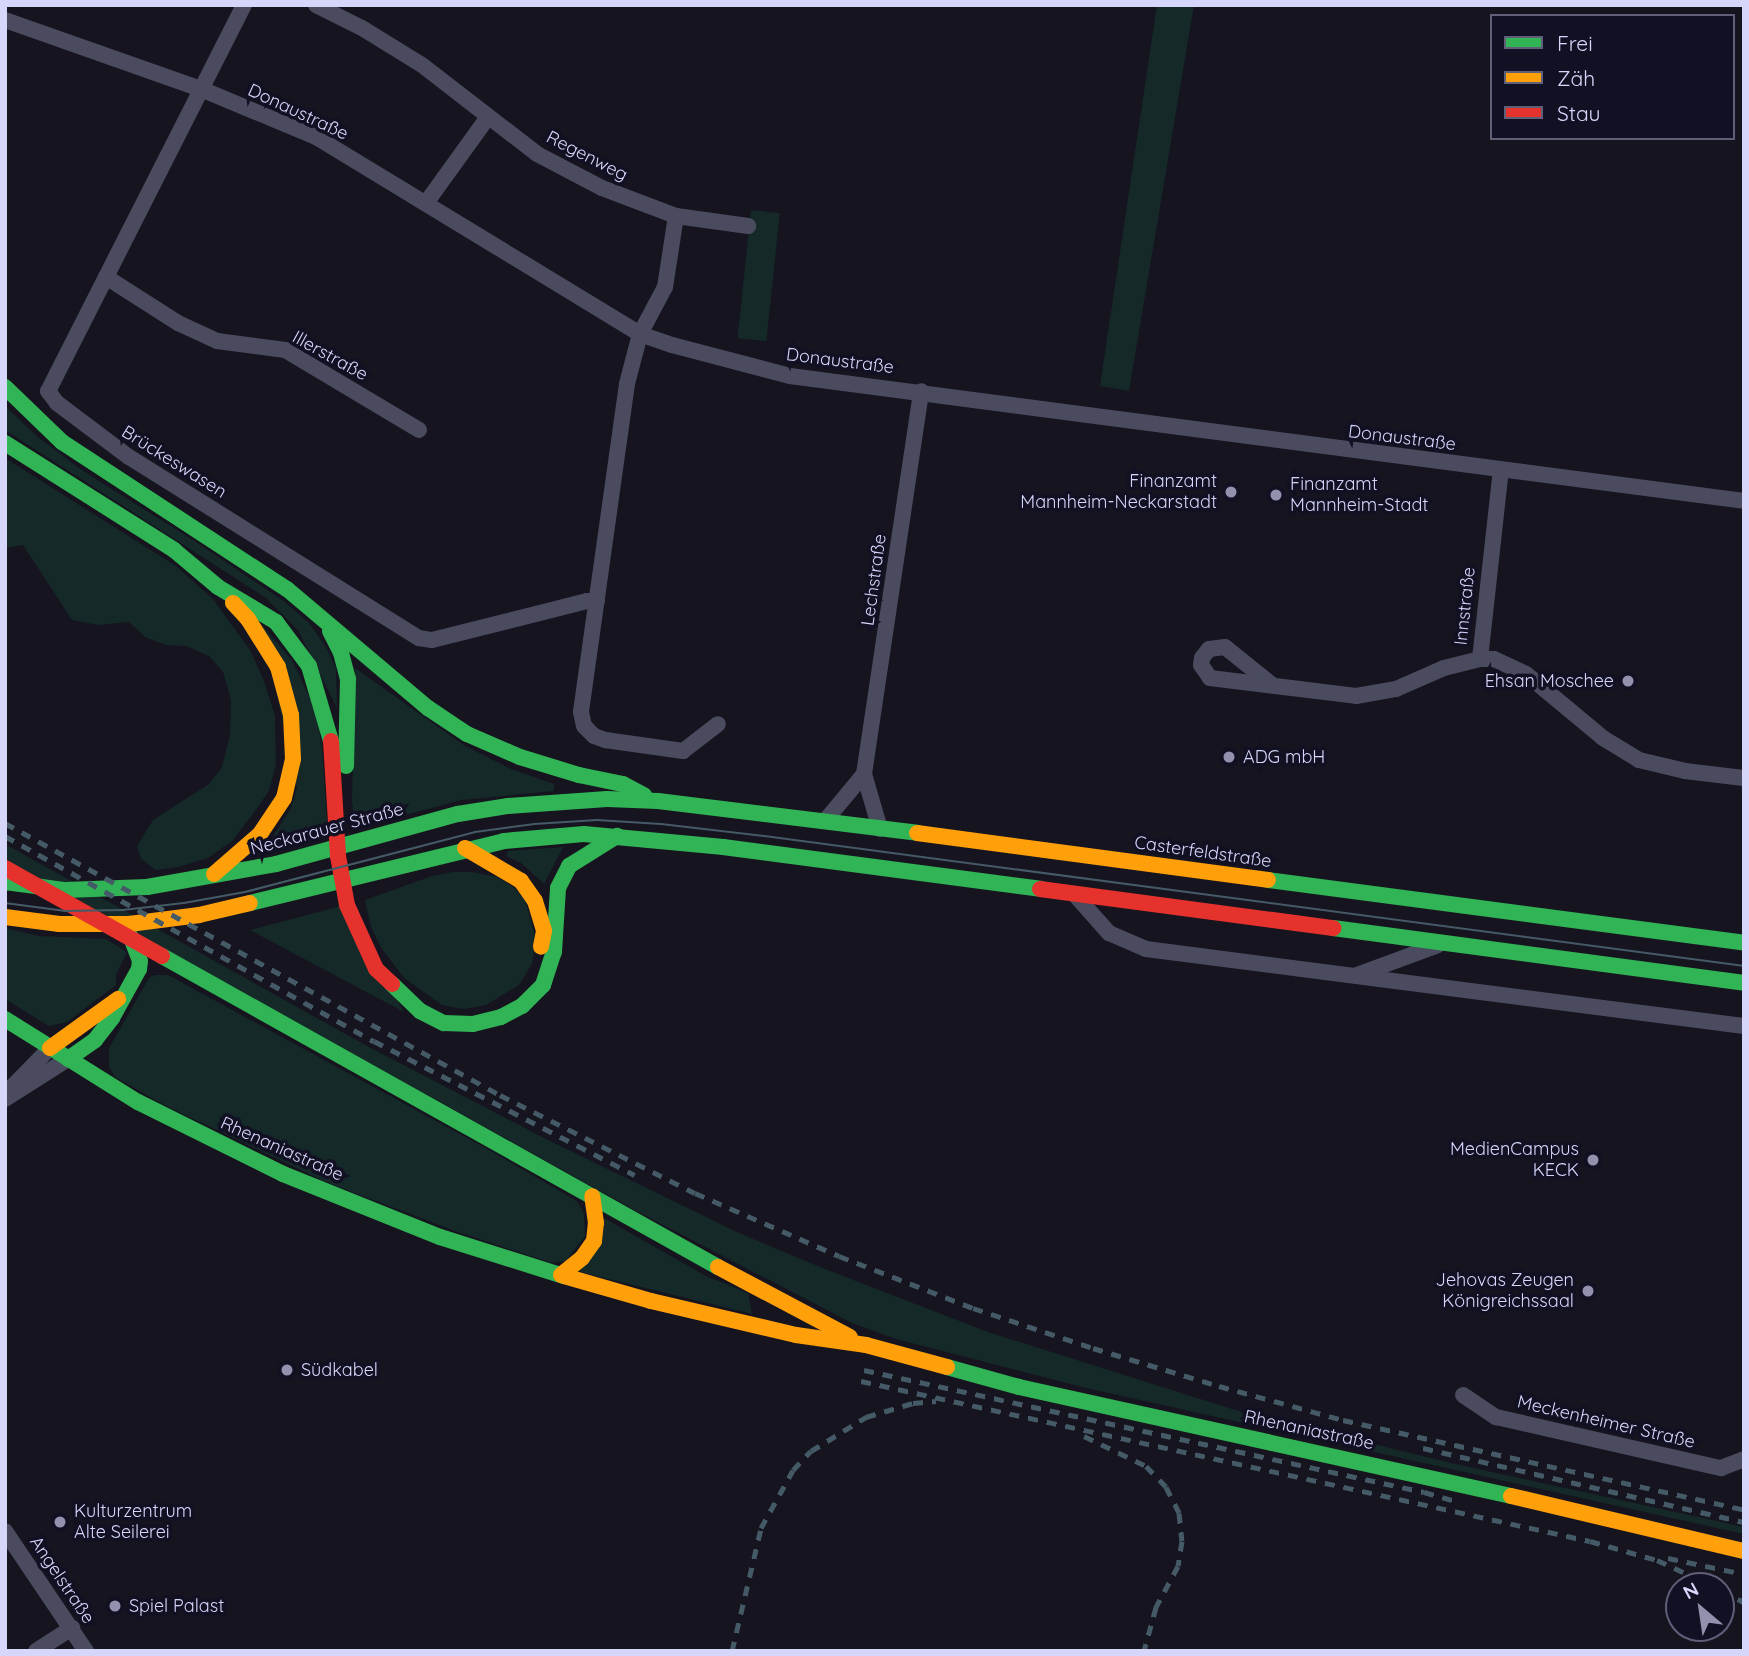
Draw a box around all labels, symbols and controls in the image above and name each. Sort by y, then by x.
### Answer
legend [1490,14,1735,140]
text: Frei [1557,30,1593,56]
text: Zäh [1557,65,1595,91]
street label: Donaustraße [244,79,352,145]
text: Stau [1557,100,1600,126]
street label: Regenweg [543,126,631,186]
street label: Illerstraße [288,326,372,386]
street label: Donaustraße [785,344,895,378]
street label: Brückeswasen [118,421,230,503]
street label: Donaustraße [1347,421,1457,455]
place label: Finanzamt Mannheim-Neckarstadt [1020,471,1217,514]
place label: Finanzamt Mannheim-Stadt [1290,474,1428,516]
marker: Finanzamt Mannheim-Neckarstadt [1223,484,1239,500]
marker: Finanzamt Mannheim-Stadt [1268,487,1284,503]
street label: Lechstraße [857,533,891,627]
street label: Innstraße [1450,566,1480,646]
place label: Ehsan Moschee [1485,670,1614,692]
marker: Ehsan Moschee [1620,673,1636,689]
place label: ADG mbH [1243,746,1325,768]
marker: ADG mbH [1221,749,1237,765]
street label: Neckarauer Straße [248,798,406,860]
street label: Casterfeldstraße [1133,832,1273,872]
street label: Rhenaniastraße [217,1112,347,1186]
place label: MedienCampus KECK [1450,1139,1579,1182]
marker: MedienCampus KECK [1585,1152,1601,1168]
place label: Jehovas Zeugen Königreichssaal [1436,1270,1574,1312]
marker: Jehovas Zeugen Königreichssaal [1580,1283,1596,1299]
place label: Südkabel [301,1359,378,1381]
marker: Südkabel [279,1362,295,1378]
street label: Meckenheimer Straße [1515,1391,1697,1453]
street label: Rhenaniastraße [1242,1406,1376,1454]
place label: Kulturzentrum Alte Seilerei [74,1501,192,1544]
marker: Kulturzentrum Alte Seilerei [52,1514,68,1530]
street label: Angelstraße [25,1532,99,1628]
north arrow [1665,1572,1735,1642]
text: N [1679,1577,1703,1604]
place label: Spiel Palast [129,1595,224,1617]
marker: Spiel Palast [107,1598,123,1614]

